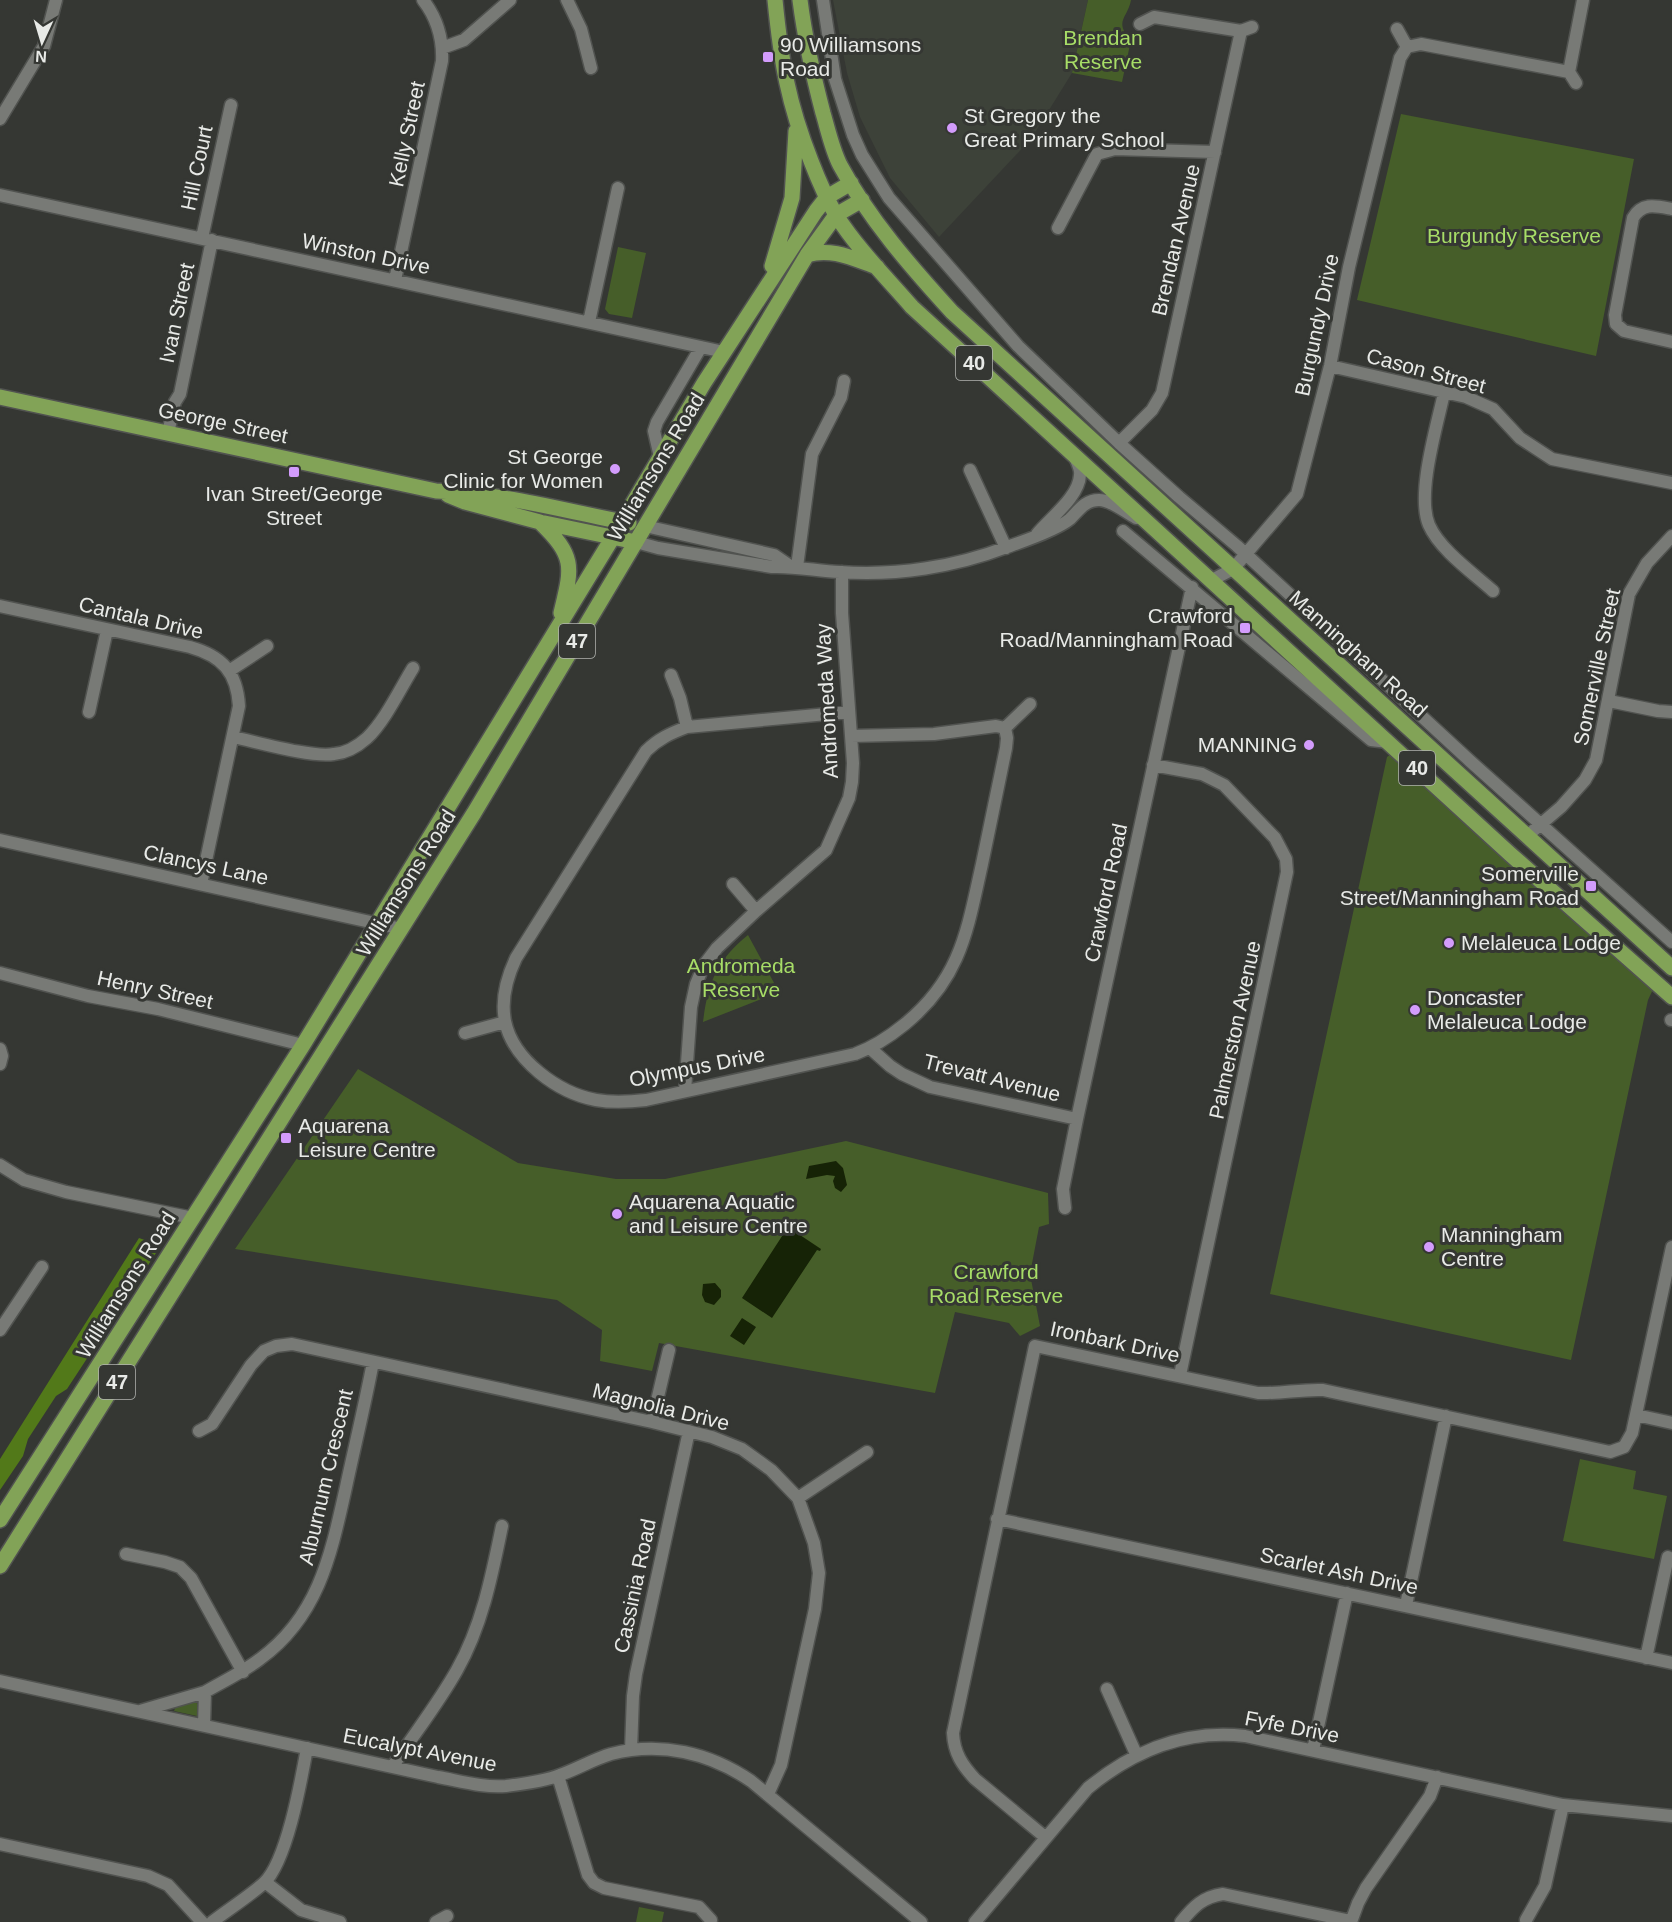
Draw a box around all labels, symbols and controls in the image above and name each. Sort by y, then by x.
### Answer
north arrow [12,12,72,72]
park label: Brendan Reserve [1063,26,1143,73]
place label: 90 Williamsons Road [780,33,921,80]
text: N [35,48,47,65]
marker: 90 Williamsons Road [761,50,775,64]
street label: Kelly Street [384,79,429,189]
place label: St Gregory the Great Primary School [964,104,1165,151]
marker: St Gregory the Great Primary School [945,121,959,135]
street label: Hill Court [176,123,217,213]
street label: Brendan Avenue [1147,162,1204,318]
park label: Burgundy Reserve [1427,224,1601,247]
street label: Winston Drive [300,229,432,278]
street label: Burgundy Drive [1290,252,1343,398]
street label: Ivan Street [155,261,198,365]
street label: Cason Street [1364,344,1488,398]
road number: 40 [956,346,992,380]
street label: Williamsons Road [602,389,709,545]
street label: George Street [156,398,290,448]
place label: St George Clinic for Women [444,445,603,492]
marker: St George Clinic for Women [608,462,622,476]
marker: Ivan Street/George Street [287,465,301,479]
place label: Ivan Street/George Street [205,482,383,529]
street label: Manningham Road [1285,586,1432,722]
street label: Somerville Street [1569,586,1624,747]
street label: Cantala Drive [77,592,206,643]
place label: Crawford Road/Manningham Road [1000,604,1233,651]
marker: Crawford Road/Manningham Road [1238,621,1252,635]
street label: Andromeda Way [811,622,842,779]
road number: 47 [559,624,595,658]
place label: MANNING [1198,733,1297,756]
marker: MANNING [1302,738,1316,752]
road number: 40 [1399,751,1435,785]
street label: Williamsons Road [351,805,460,960]
street label: Crawford Road [1080,821,1131,964]
street label: Clancys Lane [141,840,271,889]
place label: Somerville Street/Manningham Road [1340,862,1579,909]
marker: Somerville Street/Manningham Road [1584,879,1598,893]
place label: Melaleuca Lodge [1461,931,1621,954]
marker: Melaleuca Lodge [1442,936,1456,950]
street label: Palmerston Avenue [1204,939,1265,1121]
park label: Andromeda Reserve [687,954,796,1001]
street label: Henry Street [95,966,215,1013]
place label: Doncaster Melaleuca Lodge [1427,986,1587,1033]
marker: Doncaster Melaleuca Lodge [1408,1003,1422,1017]
street label: Olympus Drive [627,1042,767,1091]
street label: Trevatt Avenue [921,1049,1063,1106]
place label: Aquarena Leisure Centre [298,1114,436,1161]
marker: Aquarena Leisure Centre [279,1131,293,1145]
place label: Aquarena Aquatic and Leisure Centre [629,1190,808,1237]
street label: Williamsons Road [71,1207,180,1362]
marker: Aquarena Aquatic and Leisure Centre [610,1207,624,1221]
place label: Manningham Centre [1441,1223,1562,1270]
marker: Manningham Centre [1422,1240,1436,1254]
park label: Crawford Road Reserve [929,1260,1063,1307]
street label: Ironbark Drive [1048,1317,1182,1366]
road number: 47 [99,1365,135,1399]
street label: Magnolia Drive [590,1378,732,1435]
street label: Alburnum Crescent [294,1387,357,1567]
street label: Cassinia Road [609,1517,660,1655]
street label: Scarlet Ash Drive [1258,1543,1420,1599]
street label: Fyfe Drive [1243,1706,1341,1747]
street label: Eucalypt Avenue [341,1723,499,1776]

